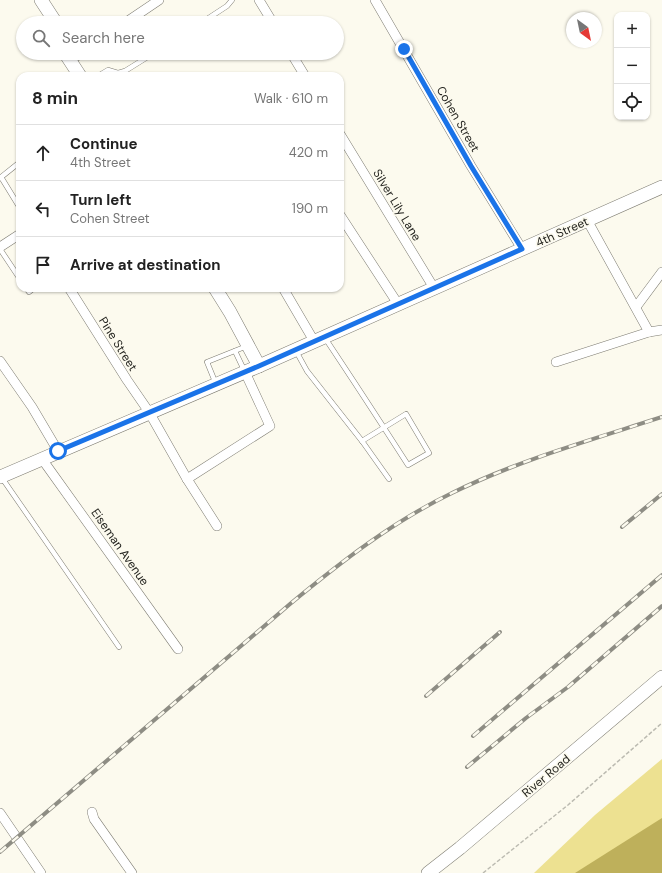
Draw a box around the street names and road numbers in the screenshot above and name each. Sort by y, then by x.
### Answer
street label: Cohen Street [433,83,483,155]
street label: Silver Lily Lane [369,166,425,244]
street label: 4th Street [533,213,591,251]
street label: Pine Street [95,314,141,374]
street label: Eiseman Avenue [87,505,153,589]
street label: River Road [518,751,574,801]

